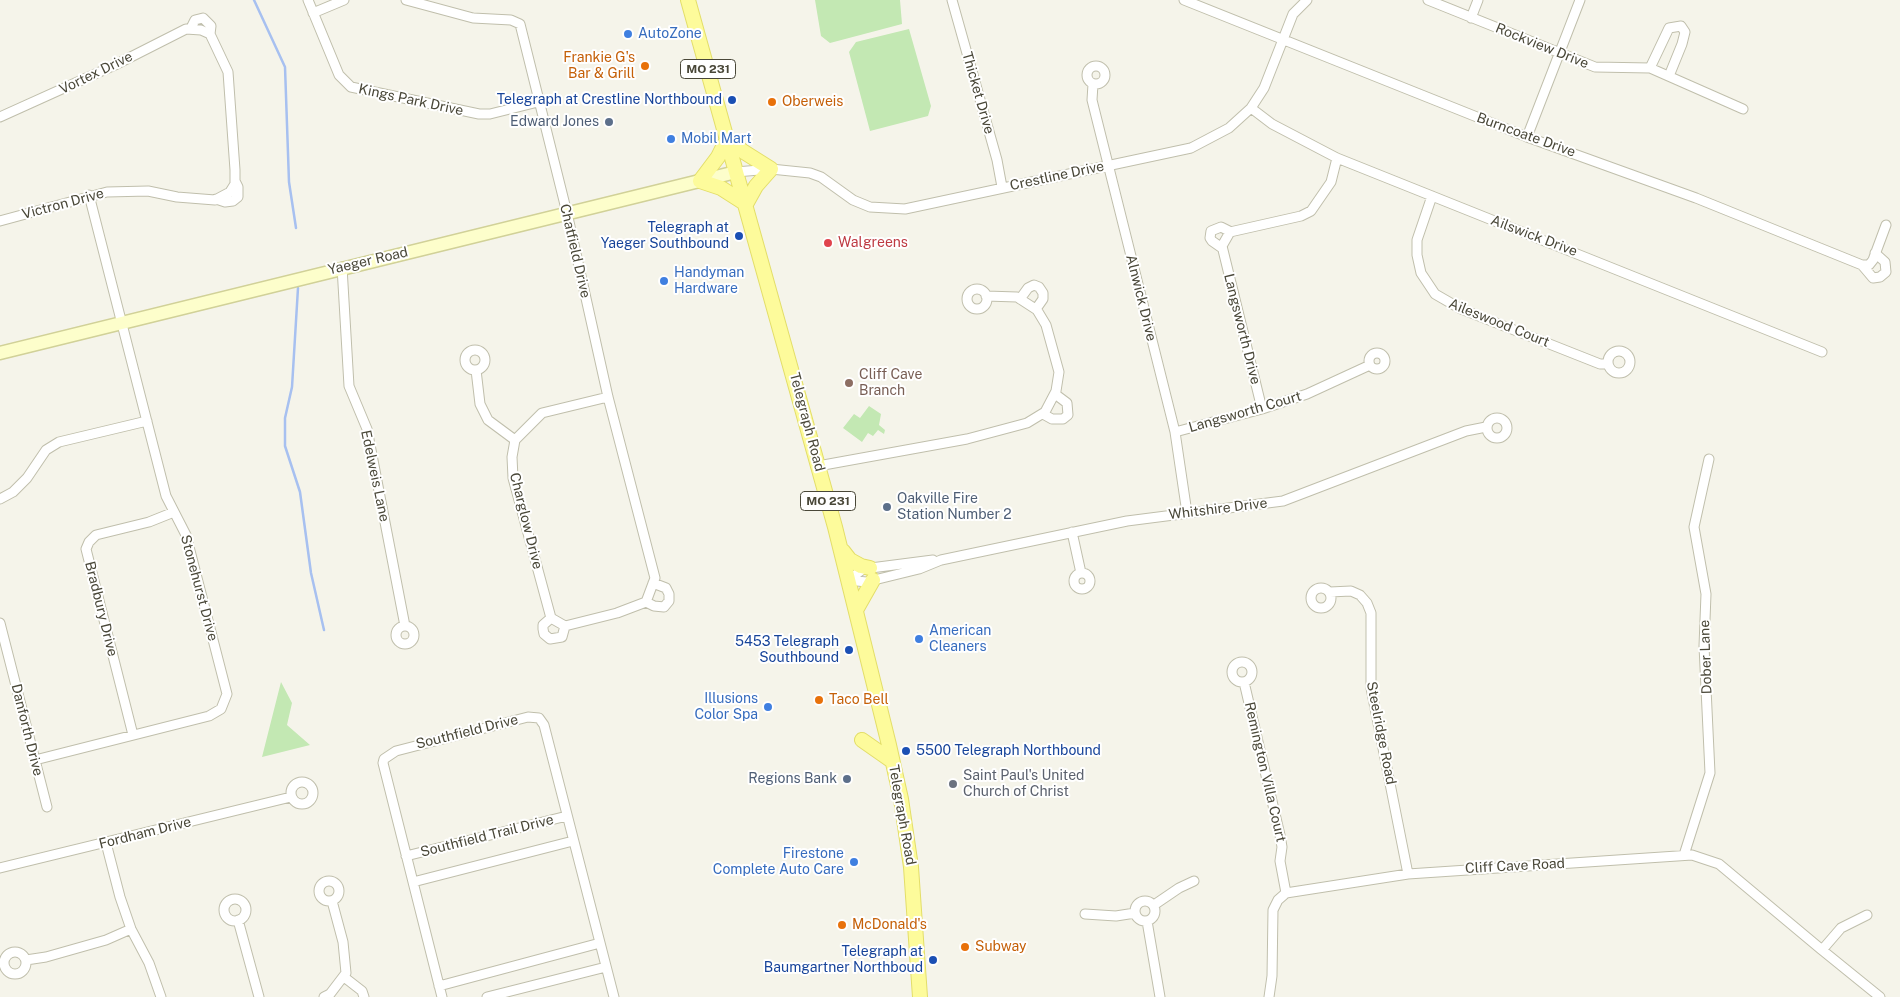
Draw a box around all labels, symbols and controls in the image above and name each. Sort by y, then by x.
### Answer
street label: Rockview Drive [1493,20,1591,72]
place label: AutoZone [638,26,702,42]
marker: AutoZone [622,28,634,40]
street label: Vortex Drive [57,48,135,98]
place label: Frankie G's Bar & Grill [563,50,635,82]
street label: Thicket Drive [958,50,998,136]
marker: Frankie G's Bar & Grill [639,60,651,72]
road number: MO 231 [680,60,736,78]
street label: Kings Park Drive [357,81,465,119]
place label: Telegraph at Crestline Northbound [497,92,722,108]
marker: Telegraph at Crestline Northbound [726,94,738,106]
place label: Oberweis [782,94,843,110]
marker: Oberweis [766,96,778,108]
street label: Burncoate Drive [1474,109,1578,161]
place label: Edward Jones [510,114,599,130]
marker: Edward Jones [603,116,615,128]
place label: Mobil Mart [681,131,752,147]
marker: Mobil Mart [665,133,677,145]
street label: Crestline Drive [1008,158,1106,194]
street label: Victron Drive [20,185,106,223]
street label: Chatfield Drive [556,202,594,300]
street label: Ailswick Drive [1488,212,1580,260]
place label: Telegraph at Yaeger Southbound [601,220,729,252]
marker: Telegraph at Yaeger Southbound [733,230,745,242]
place label: Walgreens [838,235,908,251]
marker: Walgreens [822,237,834,249]
street label: Yaeger Road [326,244,410,278]
street label: Alnwick Drive [1122,253,1160,343]
place label: Handyman Hardware [674,265,744,298]
street label: Langsworth Drive [1220,272,1264,386]
marker: Handyman Hardware [658,275,670,287]
street label: Aileswood Court [1446,295,1552,351]
place label: Cliff Cave Branch [859,367,922,400]
street label: Telegraph Road [786,371,828,473]
marker: Cliff Cave Branch [843,377,855,389]
street label: Langsworth Court [1187,388,1303,436]
street label: Edelweis Lane [357,429,393,523]
street label: Charglow Drive [506,471,546,571]
place label: Oakville Fire Station Number 2 [897,491,1012,524]
road number: MO 231 [800,492,856,511]
street label: Whitshire Drive [1168,495,1268,523]
marker: Oakville Fire Station Number 2 [881,501,893,513]
street label: Stonehurst Drive [177,533,221,643]
street label: Bradbury Drive [81,560,121,658]
street label: Dober Lane [1696,620,1716,694]
place label: American Cleaners [929,623,991,656]
marker: American Cleaners [913,633,925,645]
place label: 5453 Telegraph Southbound [735,634,839,666]
marker: 5453 Telegraph Southbound [843,644,855,656]
street label: Steelridge Road [1363,680,1399,786]
street label: Danforth Drive [7,682,47,778]
place label: Illusions Color Spa [694,691,758,724]
place label: Taco Bell [829,692,889,708]
marker: Taco Bell [813,694,825,706]
street label: Remington Villa Court [1241,700,1289,844]
marker: Illusions Color Spa [762,701,774,713]
street label: Southfield Drive [414,711,520,753]
place label: 5500 Telegraph Northbound [916,743,1101,759]
marker: 5500 Telegraph Northbound [900,745,912,757]
street label: Telegraph Road [885,763,919,867]
place label: Saint Paul's United Church of Christ [963,768,1084,800]
place label: Regions Bank [748,771,837,787]
marker: Regions Bank [841,773,853,785]
marker: Saint Paul's United Church of Christ [947,778,959,790]
street label: Southfield Trail Drive [419,811,555,861]
street label: Fordham Drive [97,813,193,853]
place label: Firestone Complete Auto Care [713,846,844,879]
street label: Cliff Cave Road [1465,855,1565,877]
marker: Firestone Complete Auto Care [848,856,860,868]
place label: McDonald's [852,917,927,933]
marker: McDonald's [836,919,848,931]
place label: Subway [975,939,1027,955]
marker: Subway [959,941,971,953]
place label: Telegraph at Baumgartner Northboud [764,944,923,976]
marker: Telegraph at Baumgartner Northboud [927,954,939,966]

